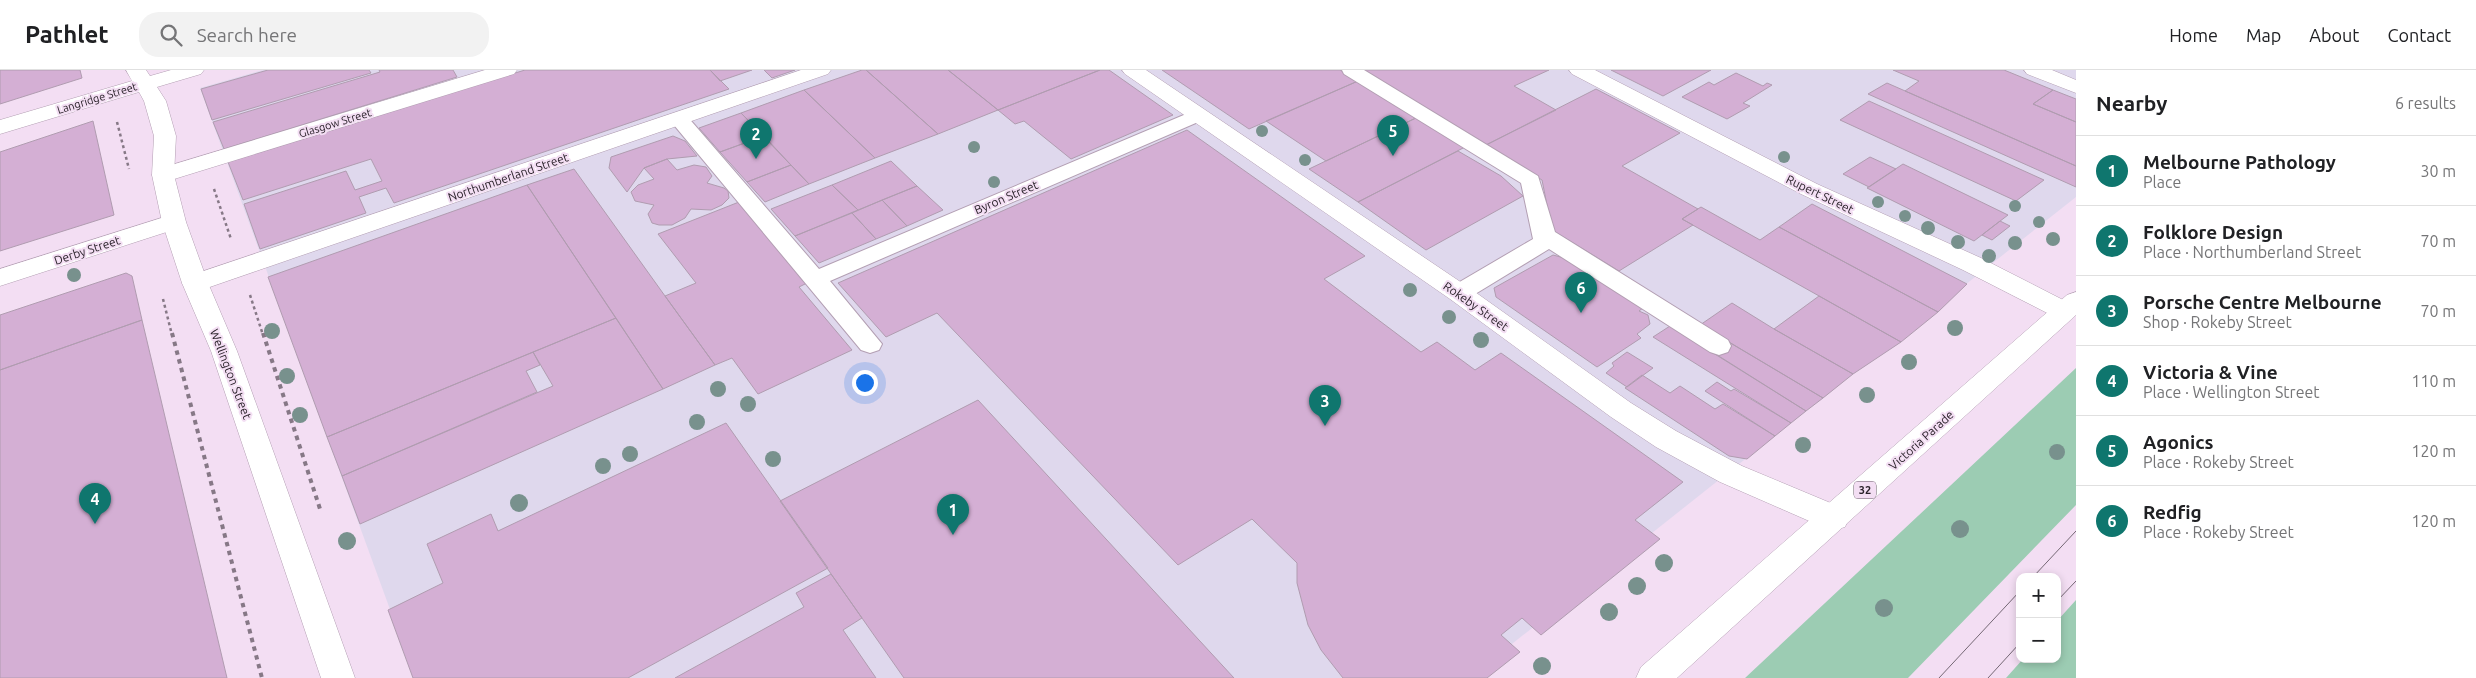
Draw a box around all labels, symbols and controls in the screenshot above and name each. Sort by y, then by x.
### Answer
search box [139,12,489,57]
text: Pathlet [25,21,109,48]
icon: search [157,21,185,49]
text: Search here [197,24,297,46]
text: Home [2169,25,2218,45]
text: Map [2246,25,2281,45]
text: About [2309,25,2359,45]
text: Contact [2387,25,2451,45]
street label: Langridge Street [56,80,139,116]
text: Nearby [2096,91,2167,115]
text: 6 results [2395,94,2456,112]
street label: Glasgow Street [297,106,373,140]
pin: 5 [1377,115,1409,156]
pin: 2 [740,118,772,159]
street label: Northumberland Street [446,150,570,204]
text: Melbourne Pathology [2143,151,2336,173]
text: 1 [2107,162,2117,180]
text: 30 m [2420,162,2456,180]
street label: Rupert Street [1784,172,1856,216]
text: Place [2143,173,2181,191]
street label: Byron Street [972,178,1040,216]
text: Folklore Design [2143,221,2283,243]
text: 2 [2107,232,2117,250]
text: 70 m [2420,232,2456,250]
street label: Derby Street [52,233,122,267]
text: Place · Northumberland Street [2143,243,2361,261]
pin: 6 [1565,272,1597,313]
street label: Rokeby Street [1441,279,1511,333]
text: Porsche Centre Melbourne [2143,291,2382,313]
text: 3 [2107,302,2117,320]
text: 70 m [2420,302,2456,320]
text: Shop · Rokeby Street [2143,313,2292,331]
street label: Wellington Street [208,327,254,421]
text: Victoria & Vine [2143,361,2278,383]
your location [852,370,878,396]
text: 4 [2107,372,2117,390]
text: 110 m [2411,372,2456,390]
text: Place · Wellington Street [2143,383,2320,401]
pin: 3 [1309,385,1341,426]
street label: Victoria Parade [1886,408,1956,472]
text: Agonics [2143,431,2214,453]
text: 5 [2107,442,2117,460]
text: 120 m [2411,442,2456,460]
text: Place · Rokeby Street [2143,453,2294,471]
road number: 32 [1854,482,1876,498]
pin: 4 [79,483,111,524]
pin: 1 [937,494,969,535]
text: Redfig [2143,501,2202,523]
text: 6 [2107,512,2117,530]
text: 120 m [2411,512,2456,530]
text: Place · Rokeby Street [2143,523,2294,541]
map controls [2016,573,2061,663]
button: + [2016,573,2061,618]
button: − [2016,618,2061,663]

